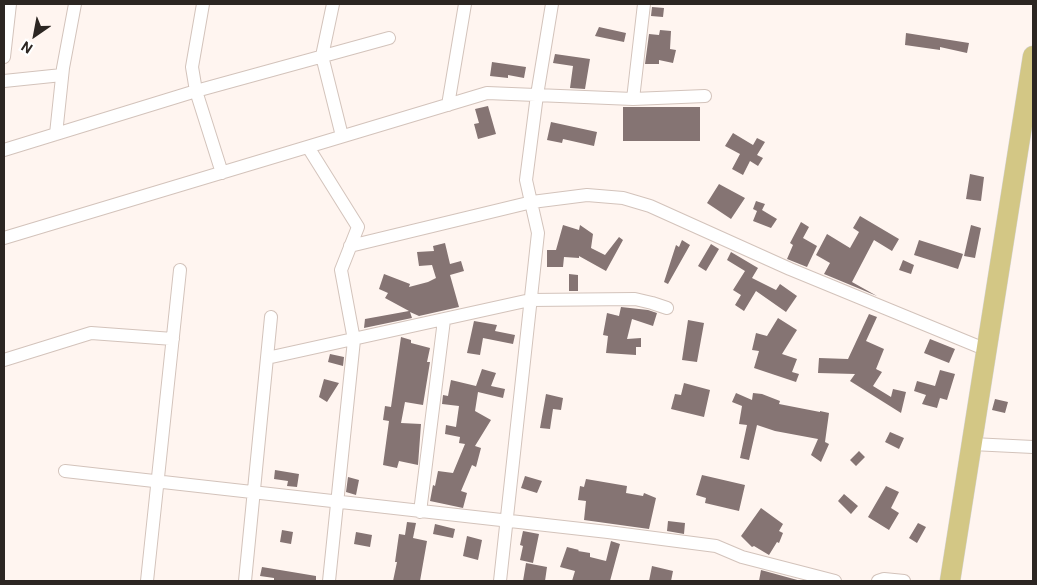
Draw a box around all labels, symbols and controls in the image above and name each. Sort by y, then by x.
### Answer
north arrow [10,10,60,60]
text: N [18,38,35,57]

